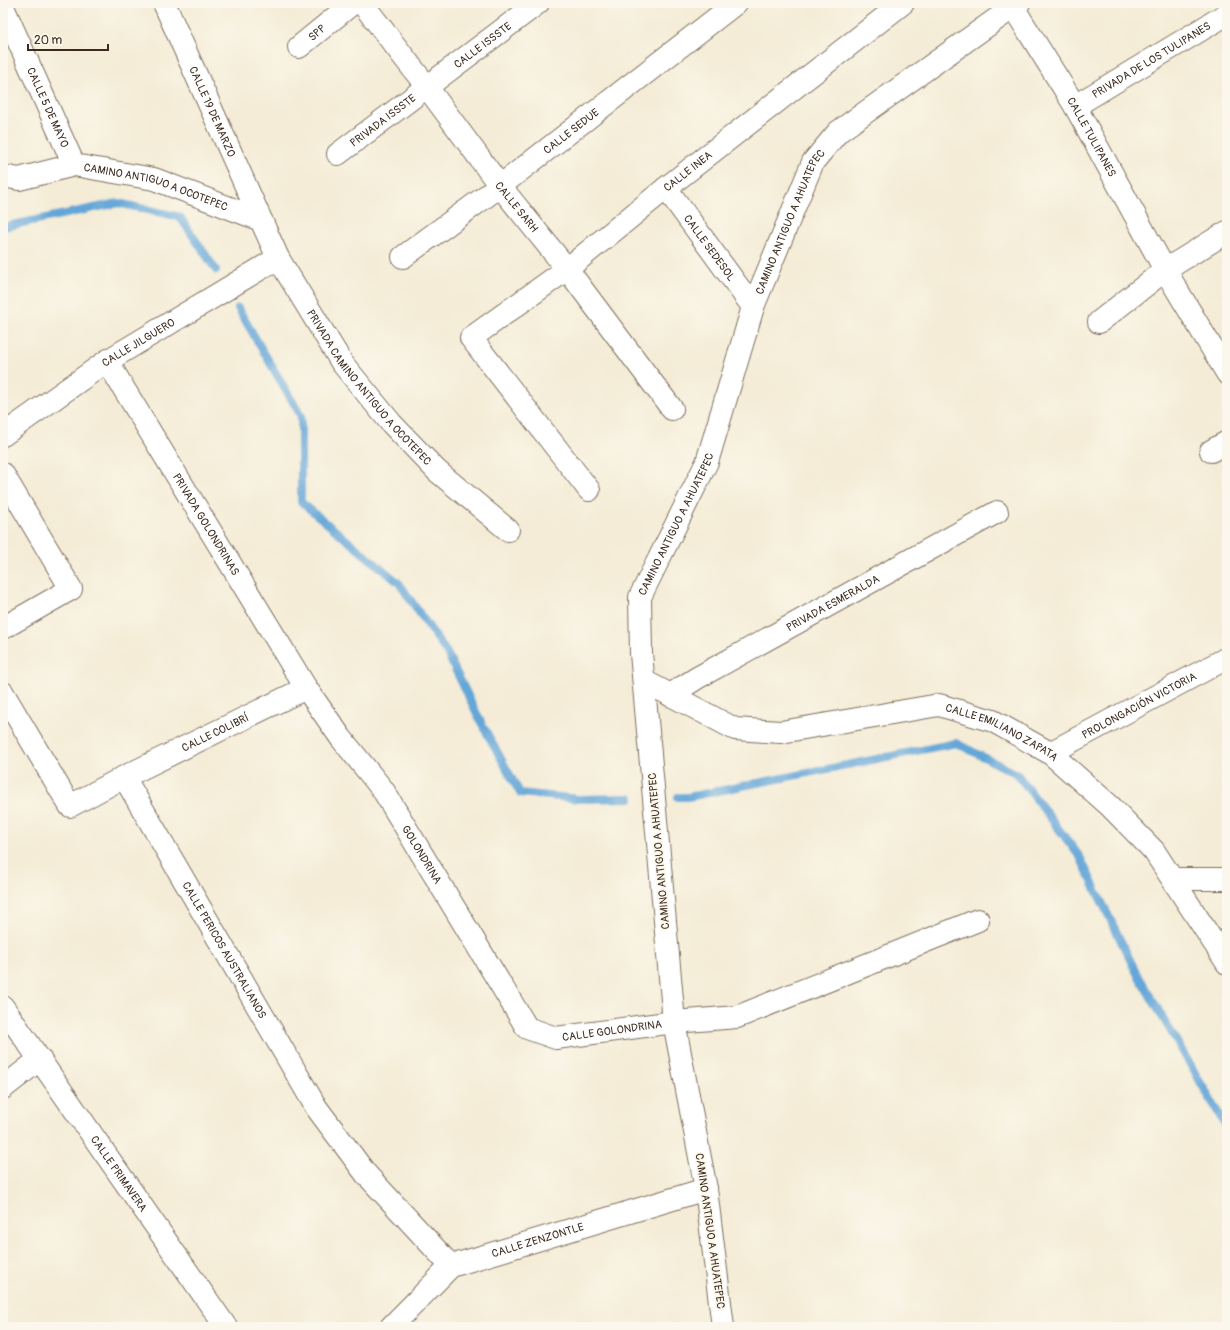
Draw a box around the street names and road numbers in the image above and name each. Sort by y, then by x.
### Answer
street label: CALLE ISSSTE [451,19,514,71]
street label: PRIVADA DE LOS TULIPANES [1089,19,1213,101]
street label: SPP [306,22,328,43]
street label: CALLE 19 DE MARZO [187,64,238,159]
street label: CALLE 5 DE MAYO [24,65,72,149]
street label: PRIVADA ISSSTE [347,91,418,149]
street label: CALLE TULIPANES [1065,95,1119,179]
street label: CALLE SEDUE [541,105,601,157]
street label: CAMINO ANTIGUO A AHUATEPEC [753,146,828,296]
street label: CALLE INEA [661,148,714,194]
street label: CAMINO ANTIGUO A OCOTEPEC [83,160,230,213]
street label: CALLE SARH [492,179,541,235]
street label: CALLE SEDESOL [681,212,738,283]
street label: PRIVADA CAMINO ANTIGUO A OCOTEPEC [304,307,434,468]
street label: CALLE JILGUERO [99,315,177,369]
street label: CAMINO ANTIGUO A AHUATEPEC [635,451,716,597]
street label: PRIVADA GOLONDRINAS [170,471,242,578]
street label: PRIVADA ESMERALDA [784,572,882,634]
street label: PROLONGACIÓN VICTORIA [1080,669,1198,741]
street label: CALLE EMILIANO ZAPATA [944,701,1061,764]
street label: CALLE COLIBRÍ [179,710,251,754]
street label: CAMINO ANTIGUO A AHUATEPEC [646,772,672,930]
street label: GOLONDRINA [399,823,445,886]
street label: CALLE PERICOS AUSTRALIANOS [180,879,269,1020]
street label: CALLE GOLONDRINA [561,1017,663,1044]
street label: CALLE PRIMAVERA [88,1133,150,1214]
street label: CAMINO ANTIGUO A AHUATEPEC [693,1152,727,1310]
street label: CALLE ZENZONTLE [490,1220,585,1260]

